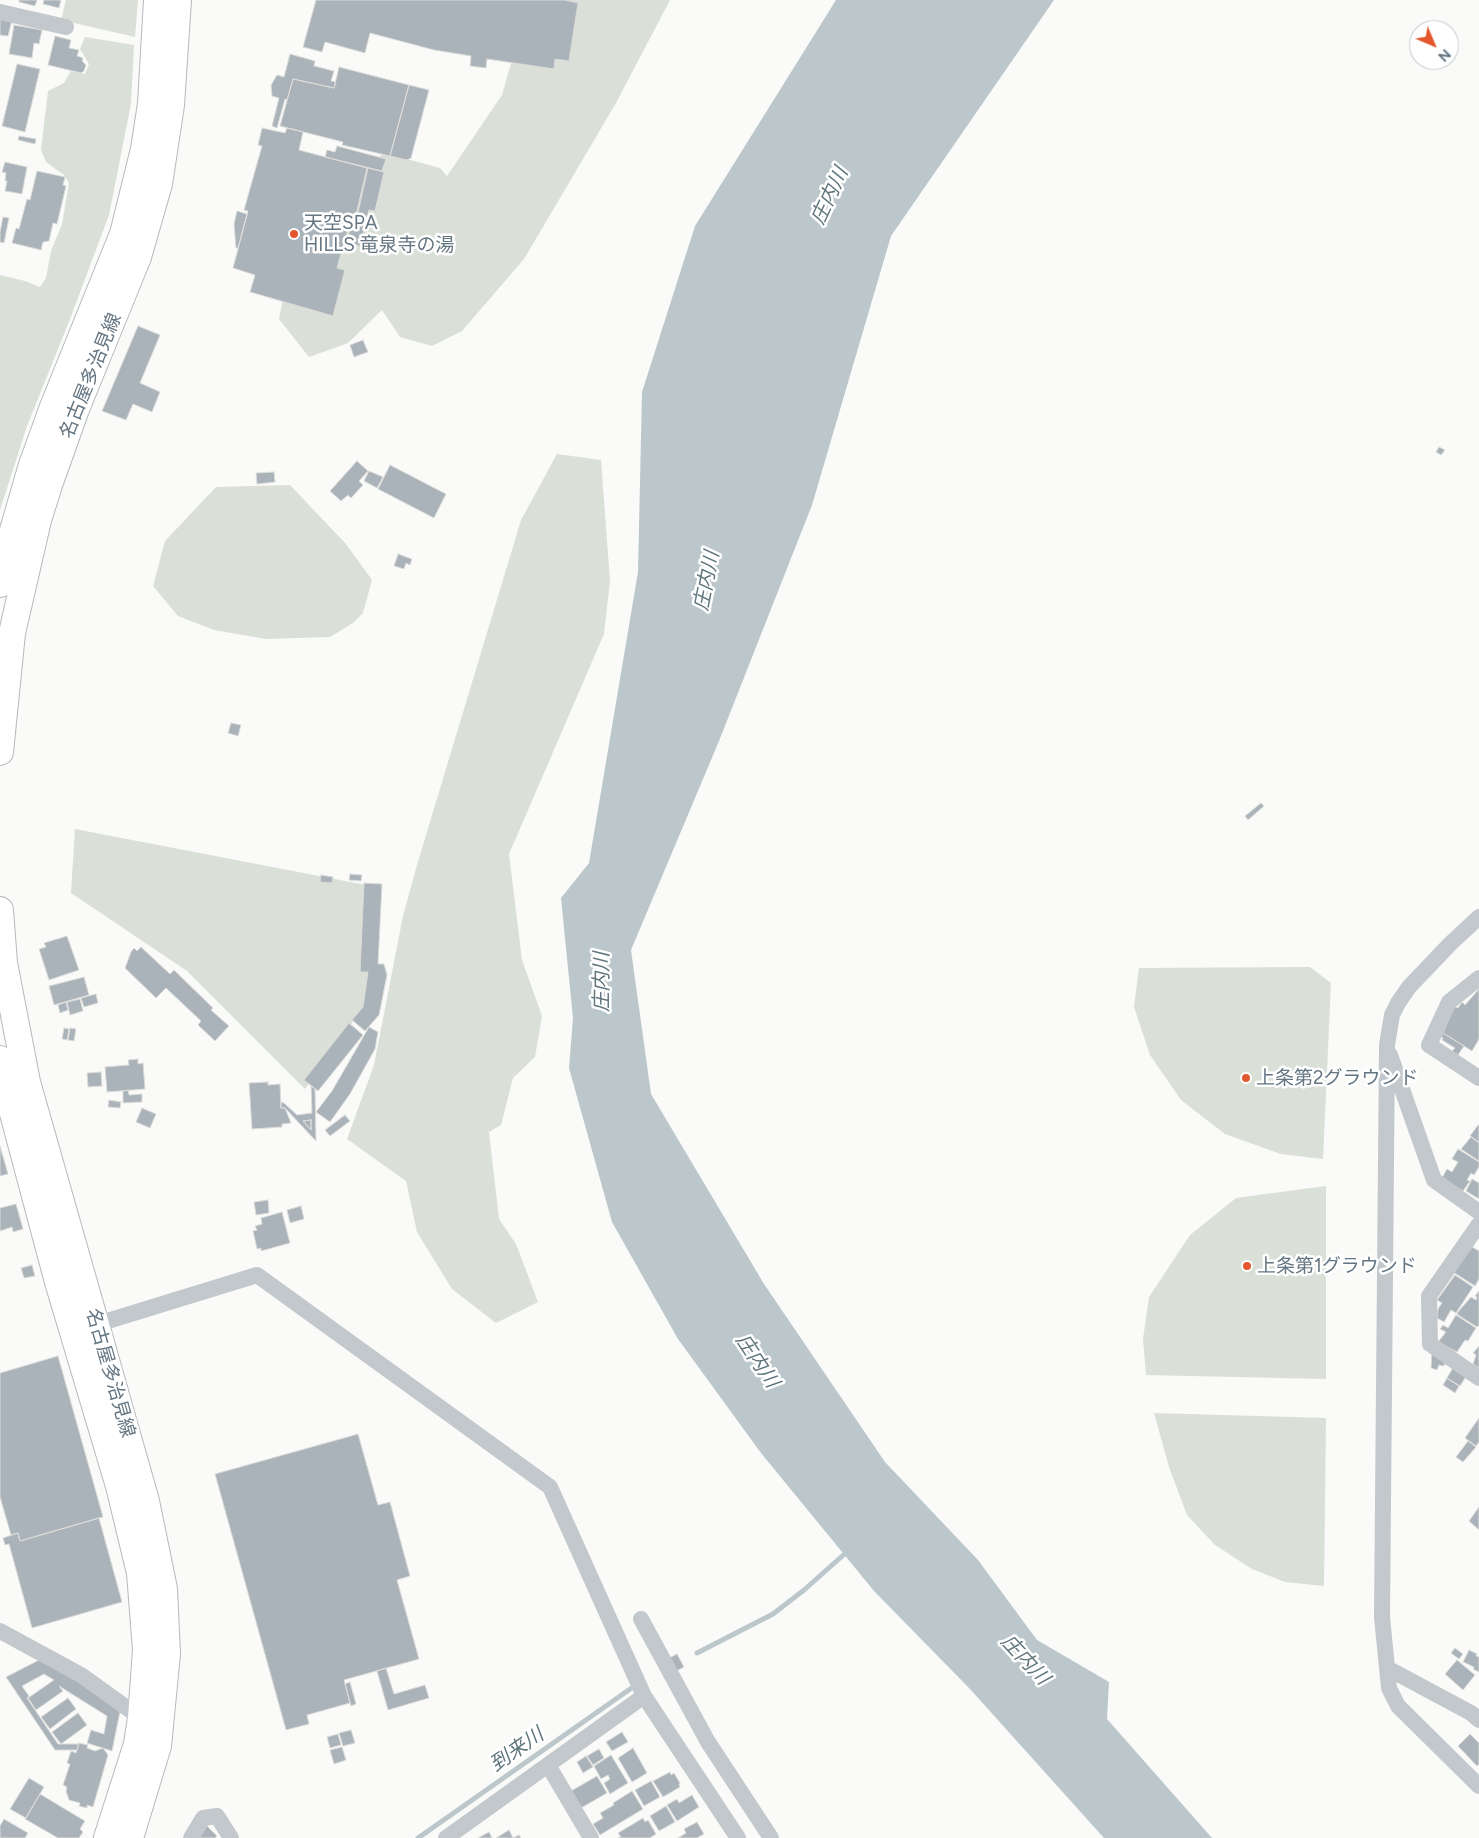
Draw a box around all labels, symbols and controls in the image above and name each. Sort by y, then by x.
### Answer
north arrow [1409,20,1459,70]
text: N [1434,45,1454,65]
water label: 庄内川 [806,164,854,228]
place label: 天空SPA HILLS 竜泉寺の湯 [304,212,455,256]
marker: 天空SPA HILLS 竜泉寺の湯 [288,228,300,240]
street label: 名古屋多治見線 [56,310,126,442]
water label: 庄内川 [689,549,725,613]
water label: 庄内川 [590,952,614,1012]
place label: 上条第2グラウンド [1256,1067,1419,1089]
marker: 上条第2グラウンド [1240,1072,1252,1084]
place label: 上条第1グラウンド [1257,1255,1417,1277]
marker: 上条第1グラウンド [1241,1260,1253,1272]
street label: 名古屋多治見線 [81,1306,139,1440]
water label: 庄内川 [730,1329,784,1393]
water label: 庄内川 [996,1630,1054,1690]
water label: 到来川 [486,1723,548,1777]

